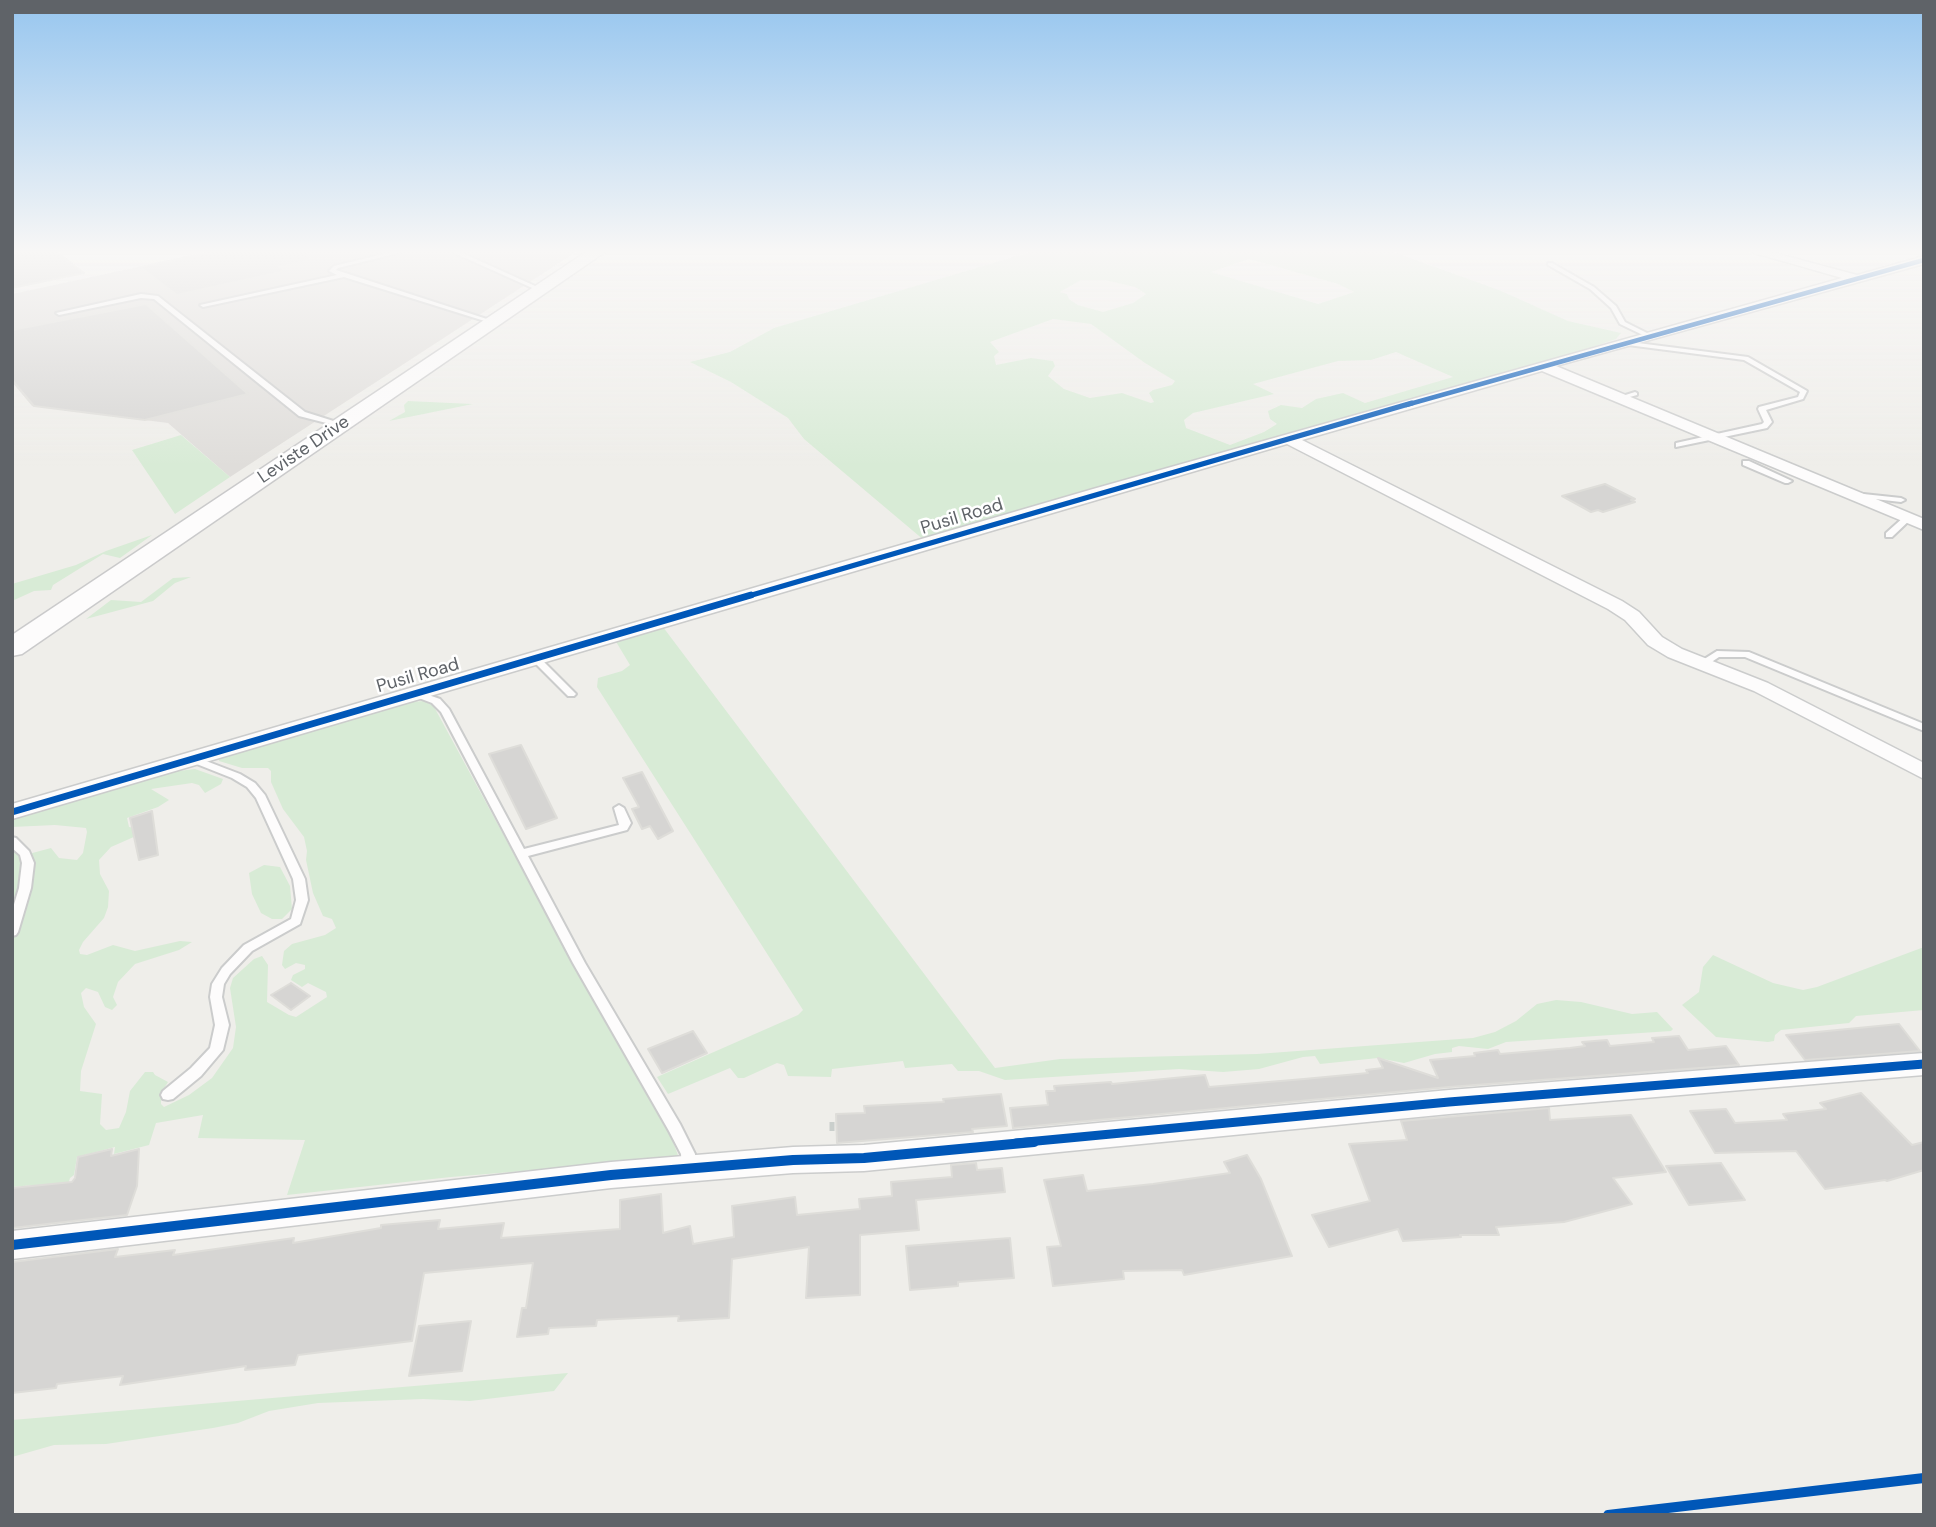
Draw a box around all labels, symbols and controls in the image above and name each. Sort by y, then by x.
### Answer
street label: Leviste Drive [254,411,354,489]
street label: Pusil Road [918,494,1006,540]
street label: Pusil Road [374,654,462,698]

